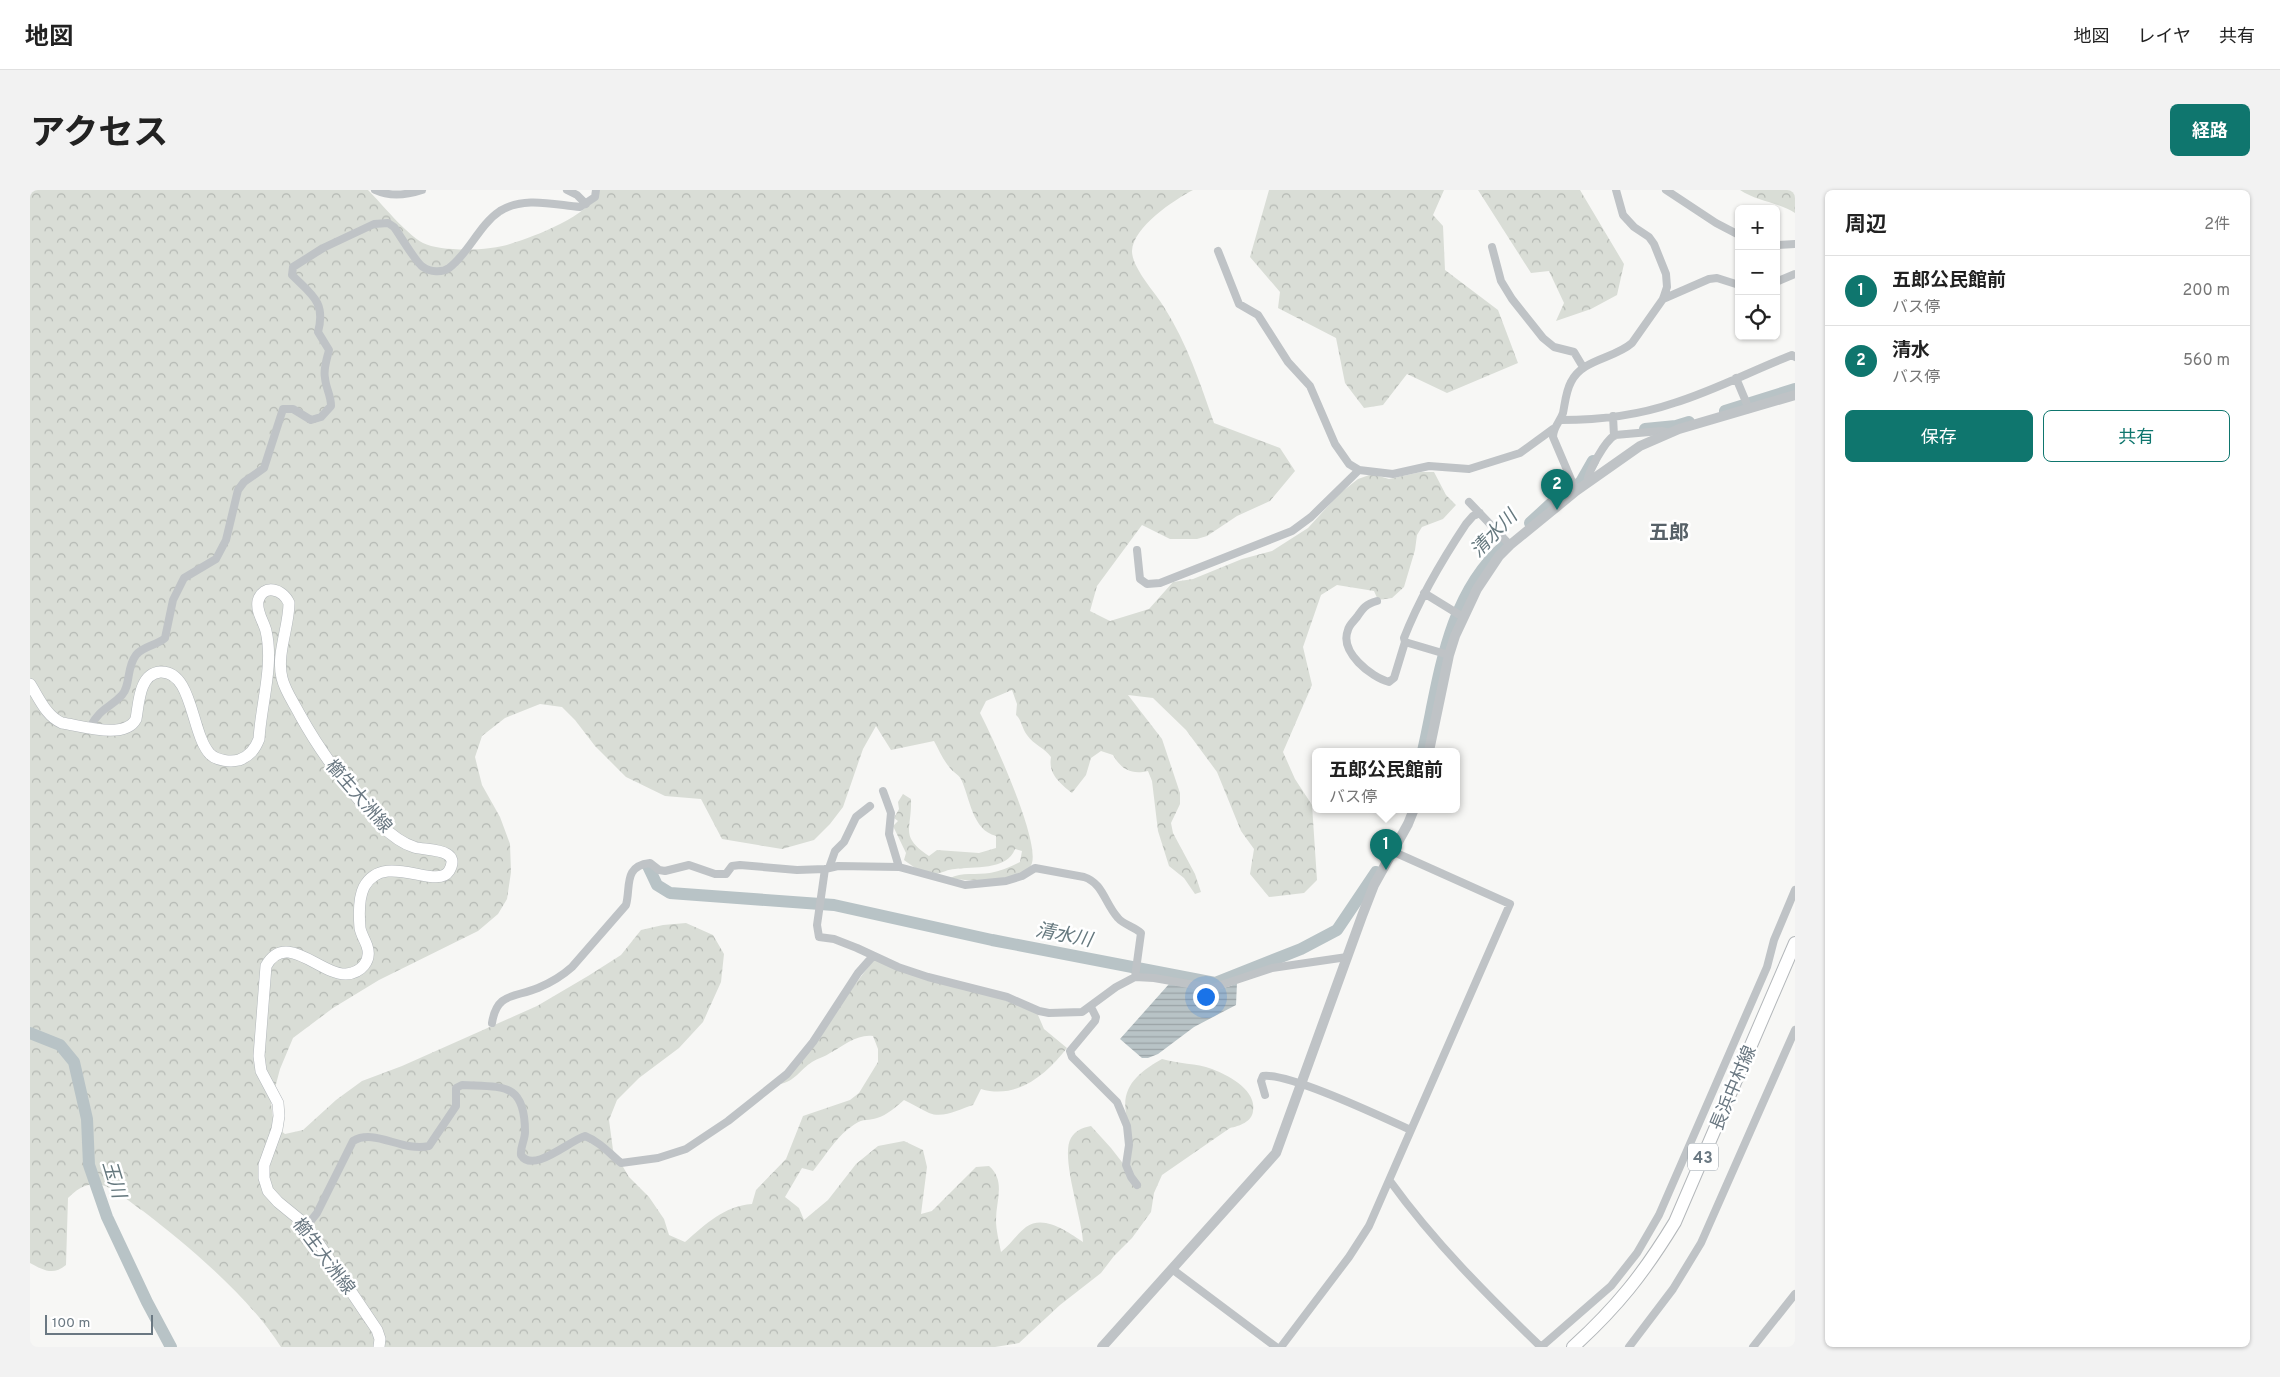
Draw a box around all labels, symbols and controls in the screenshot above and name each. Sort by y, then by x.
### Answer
text: 地図 [25,23,73,53]
text: 地図 [2074,26,2110,49]
text: レイヤ [2138,26,2191,49]
text: 共有 [2219,26,2255,49]
button: 経路 [2170,104,2250,156]
text: アクセス [30,113,168,157]
map controls [1735,205,1780,340]
button: + [1735,205,1780,250]
text: 周辺 [1845,212,1887,239]
text: 2件 [2204,215,2230,235]
button: − [1735,250,1780,295]
text: 五郎公民館前 [1892,269,2006,293]
text: 1 [1858,281,1864,301]
text: 200 m [2182,281,2230,301]
button: locate [1735,295,1780,340]
text: バス停 [1892,298,1940,318]
text: 清水 [1892,339,1930,363]
text: 2 [1856,351,1866,371]
text: 560 m [2183,351,2230,371]
text: バス停 [1892,368,1940,388]
button: 保存 [1845,410,2033,462]
button: 共有 [2043,410,2230,462]
pin: 2 [1541,469,1573,510]
water label: 清水川 [1466,504,1524,563]
district label: 五郎 [1649,521,1689,547]
popup [1312,748,1460,813]
street label: 櫛生大洲線 [320,755,396,838]
text: 五郎公民館前 [1329,759,1443,783]
text: バス停 [1329,788,1377,808]
pin: 1 [1370,829,1402,870]
water label: 清水川 [1033,919,1096,954]
your location [1193,984,1219,1010]
street label: 長浜中村線 [1706,1043,1763,1135]
road number: 43 [1688,1144,1718,1170]
water label: 玉川 [96,1158,131,1203]
street label: 櫛生大洲線 [287,1214,359,1300]
scale bar [45,1312,152,1335]
text: 100 m [52,1315,90,1332]

